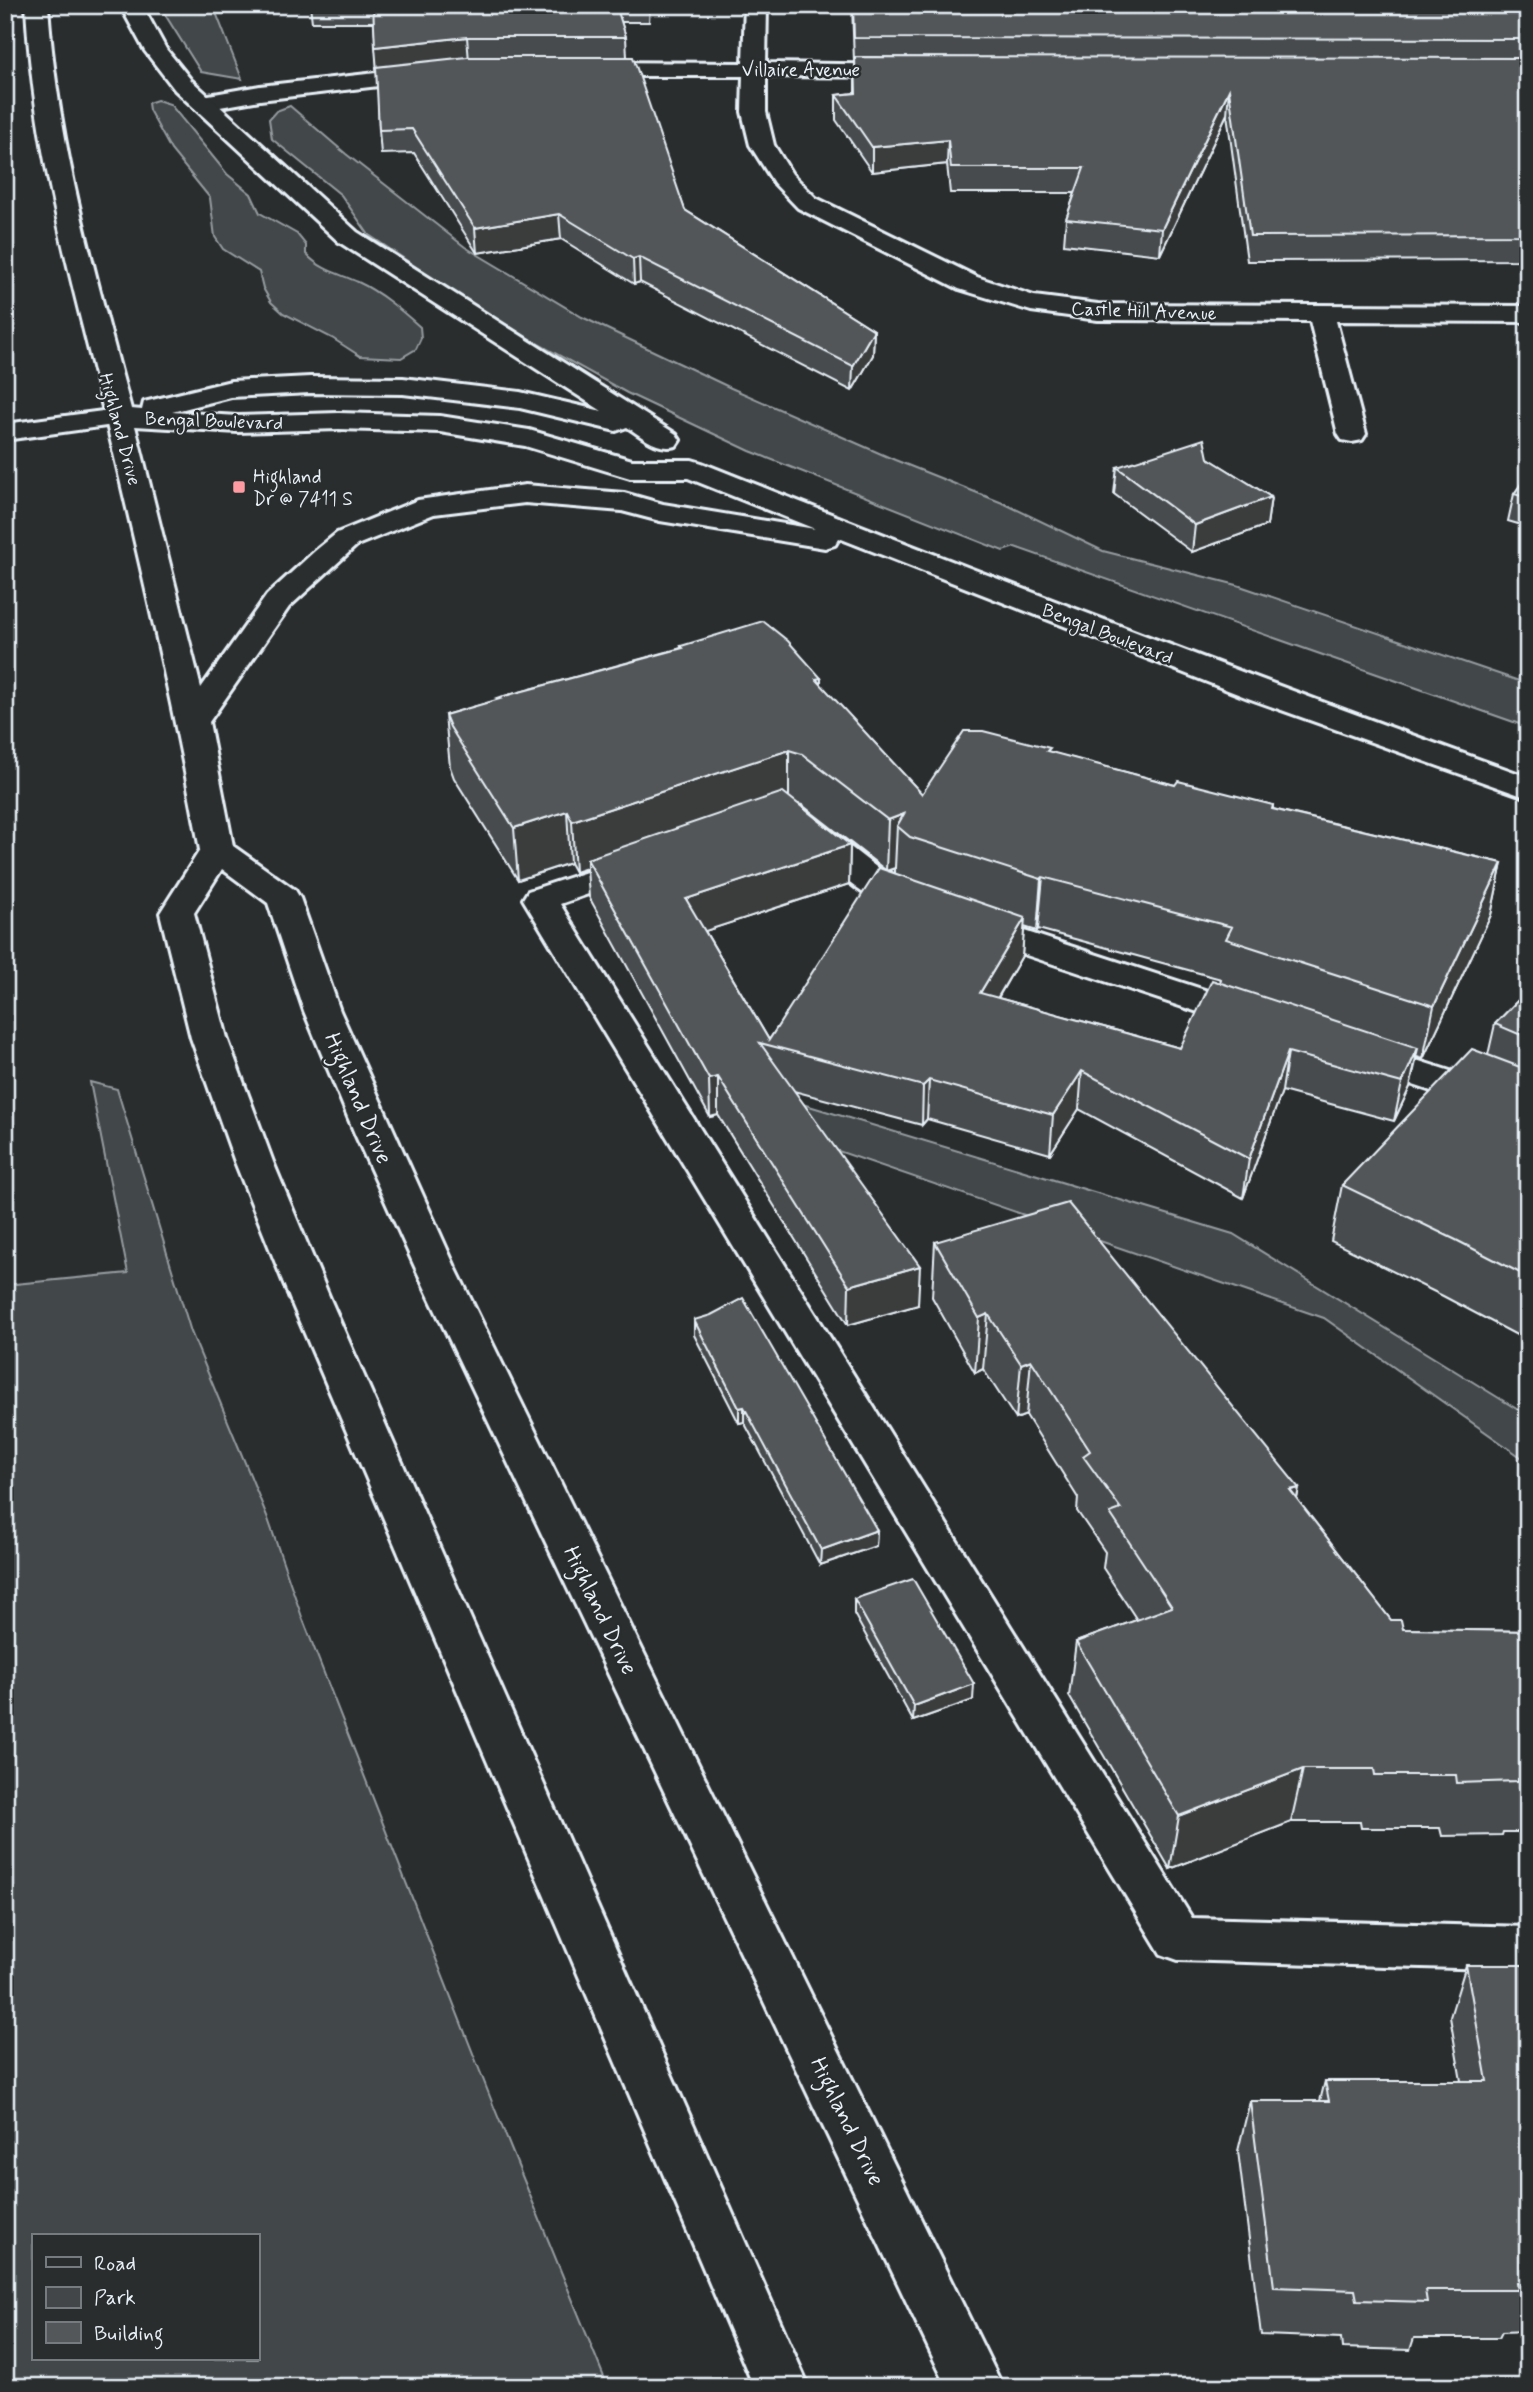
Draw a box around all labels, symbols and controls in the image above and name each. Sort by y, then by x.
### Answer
street label: Villaire Avenue [742,58,860,83]
street label: Castle Hill Avenue [1071,296,1217,327]
street label: Highland Drive [90,370,147,489]
street label: Bengal Boulevard [144,407,284,438]
place label: Highland Dr @ 7411 S [253,465,353,512]
marker: Highland Dr @ 7411 S [231,479,247,495]
street label: Bengal Boulevard [1038,598,1177,673]
street label: Highland Drive [314,1029,398,1170]
street label: Highland Drive [553,1541,643,1681]
street label: Highland Drive [800,2052,890,2192]
legend [32,2234,259,2360]
text: Road [94,2250,136,2278]
text: Park [94,2284,136,2312]
text: Building [94,2320,164,2350]

